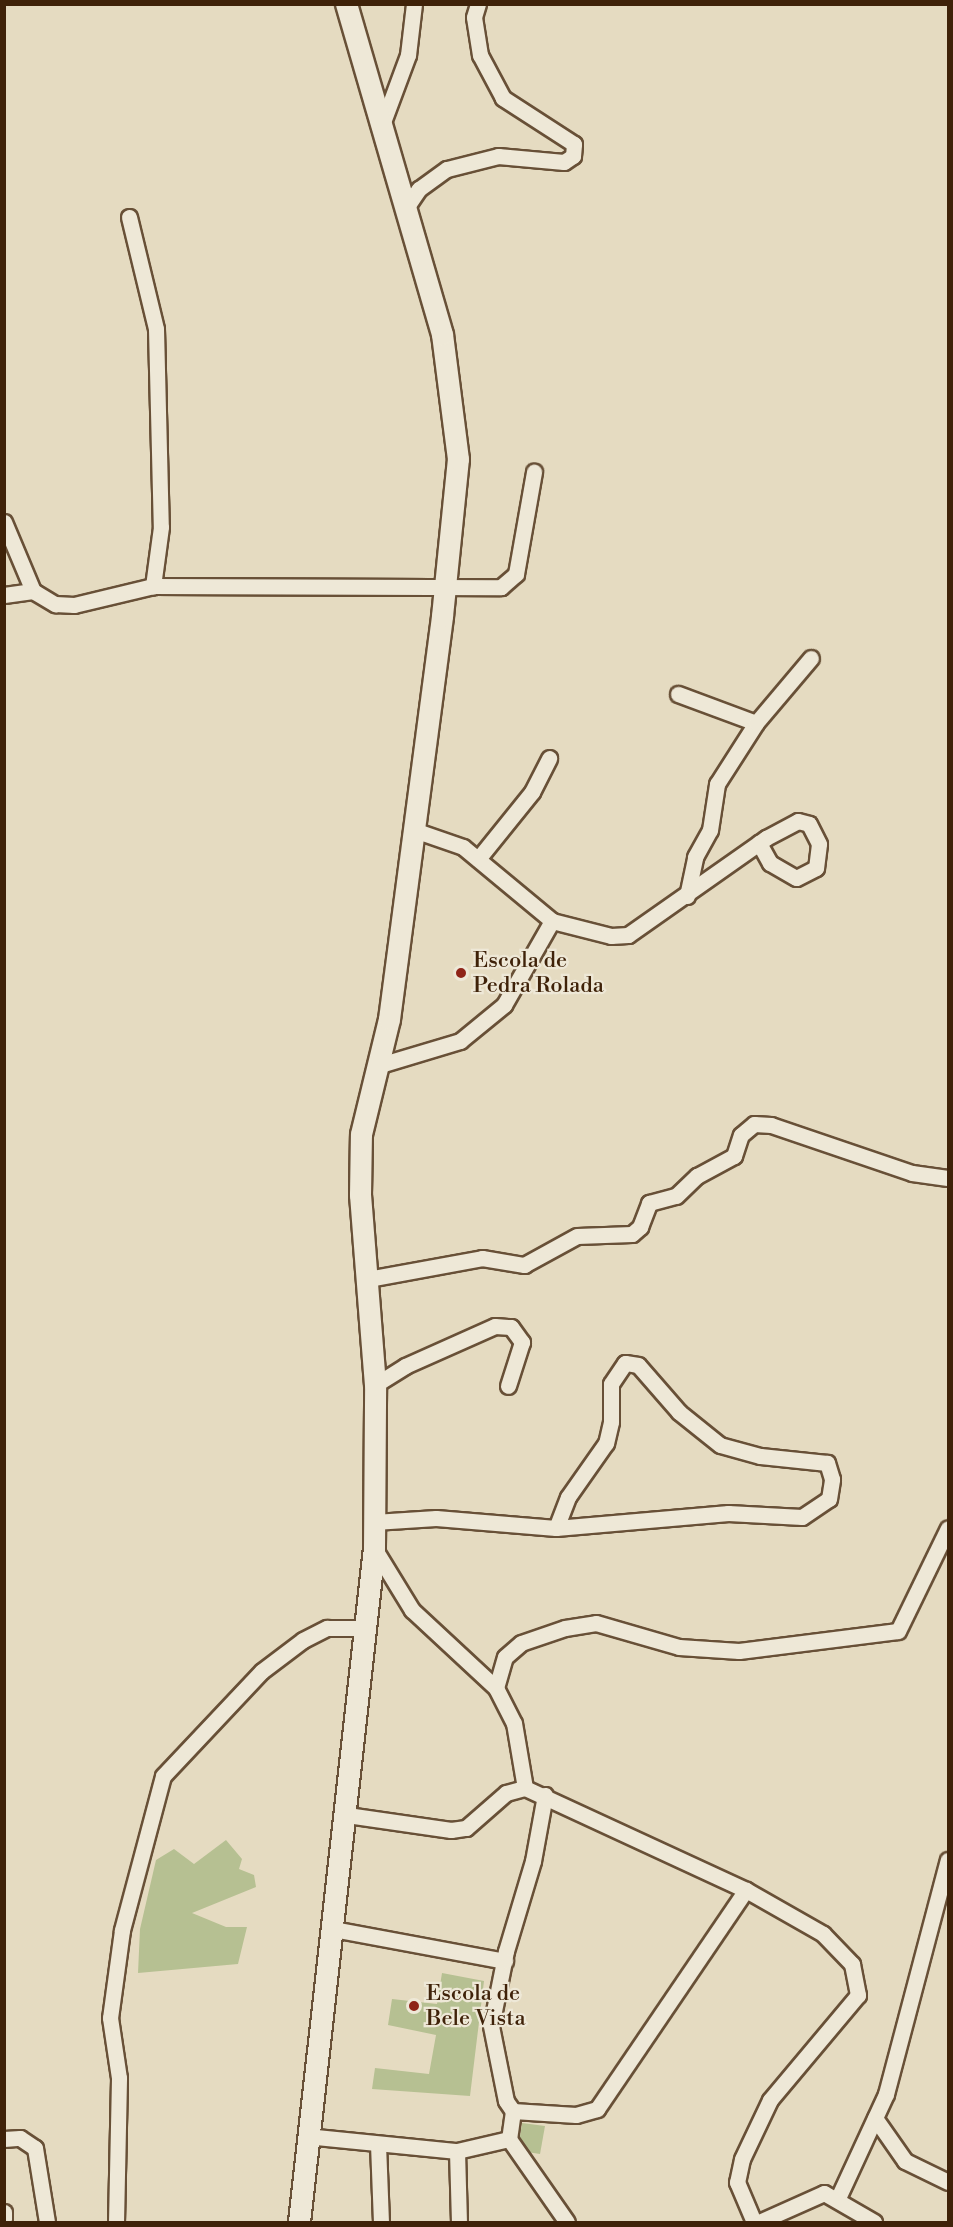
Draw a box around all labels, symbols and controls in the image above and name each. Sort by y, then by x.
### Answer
place label: Escola de Pedra Rolada [473,947,604,998]
marker: Escola de Pedra Rolada [454,966,468,980]
place label: Escola de Bele Vista [426,1980,526,2032]
marker: Escola de Bele Vista [407,1999,421,2013]

